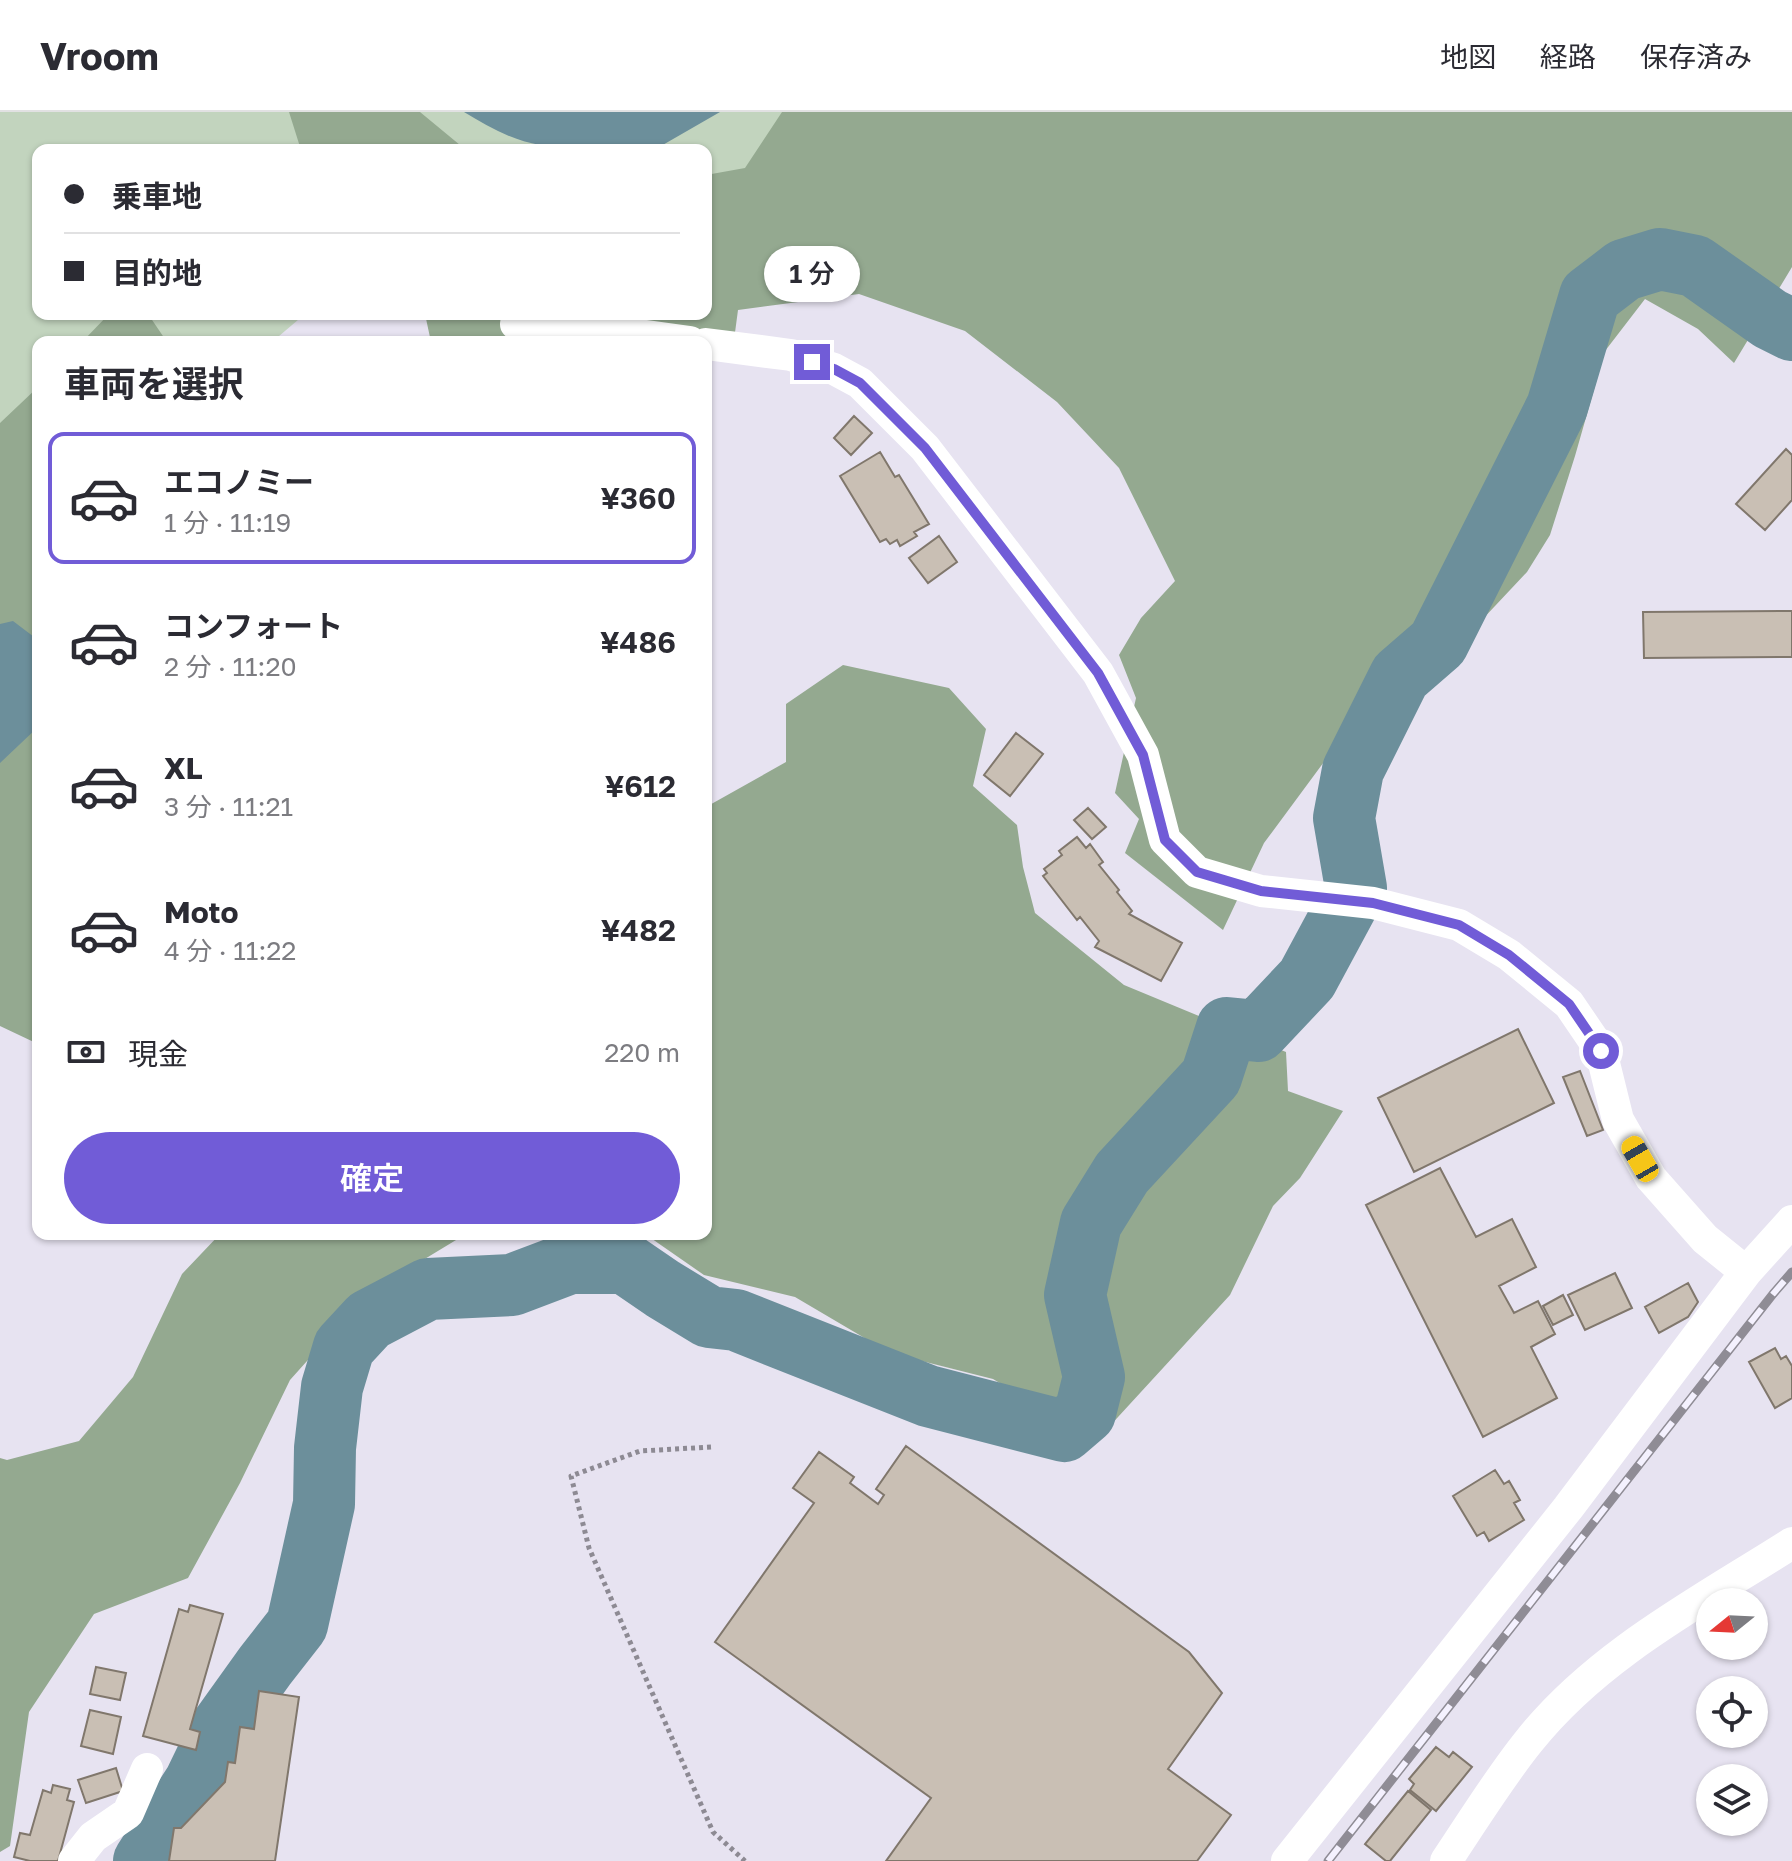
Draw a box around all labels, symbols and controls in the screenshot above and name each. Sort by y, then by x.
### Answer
text: Vroom [40,33,159,78]
text: 地図 [1440,40,1496,73]
text: 経路 [1540,40,1596,73]
text: 保存済み [1640,40,1752,73]
text: 乗車地 [112,178,202,214]
callout: 1 分 [764,246,860,302]
text: 目的地 [112,255,202,291]
text: 1 分 [789,258,835,289]
route end [794,344,830,380]
text: 車両を選択 [64,362,244,405]
icon: car [68,462,140,534]
text: エコノミー [164,464,314,500]
text: ¥360 [600,480,676,516]
text: 1 分 · 11:19 [164,507,291,538]
icon: car [68,606,140,678]
text: コンフォート [164,608,343,644]
text: ¥486 [600,624,676,660]
text: 2 分 · 11:20 [164,651,297,682]
icon: car [68,750,140,822]
text: XL [164,750,203,786]
text: ¥612 [605,768,676,804]
text: 3 分 · 11:21 [164,791,293,822]
icon: car [68,894,140,966]
text: Moto [164,894,239,930]
text: ¥482 [601,912,676,948]
text: 4 分 · 11:22 [164,935,296,966]
icon: cash [64,1030,108,1074]
route start [1583,1033,1619,1069]
text: 現金 [128,1036,188,1072]
text: 220 m [604,1037,680,1068]
button: 確定 [64,1132,680,1224]
car [1618,1132,1662,1186]
north arrow [1696,1588,1768,1660]
map controls [1696,1588,1768,1836]
button: locate [1696,1676,1768,1748]
button: layers [1696,1764,1768,1836]

